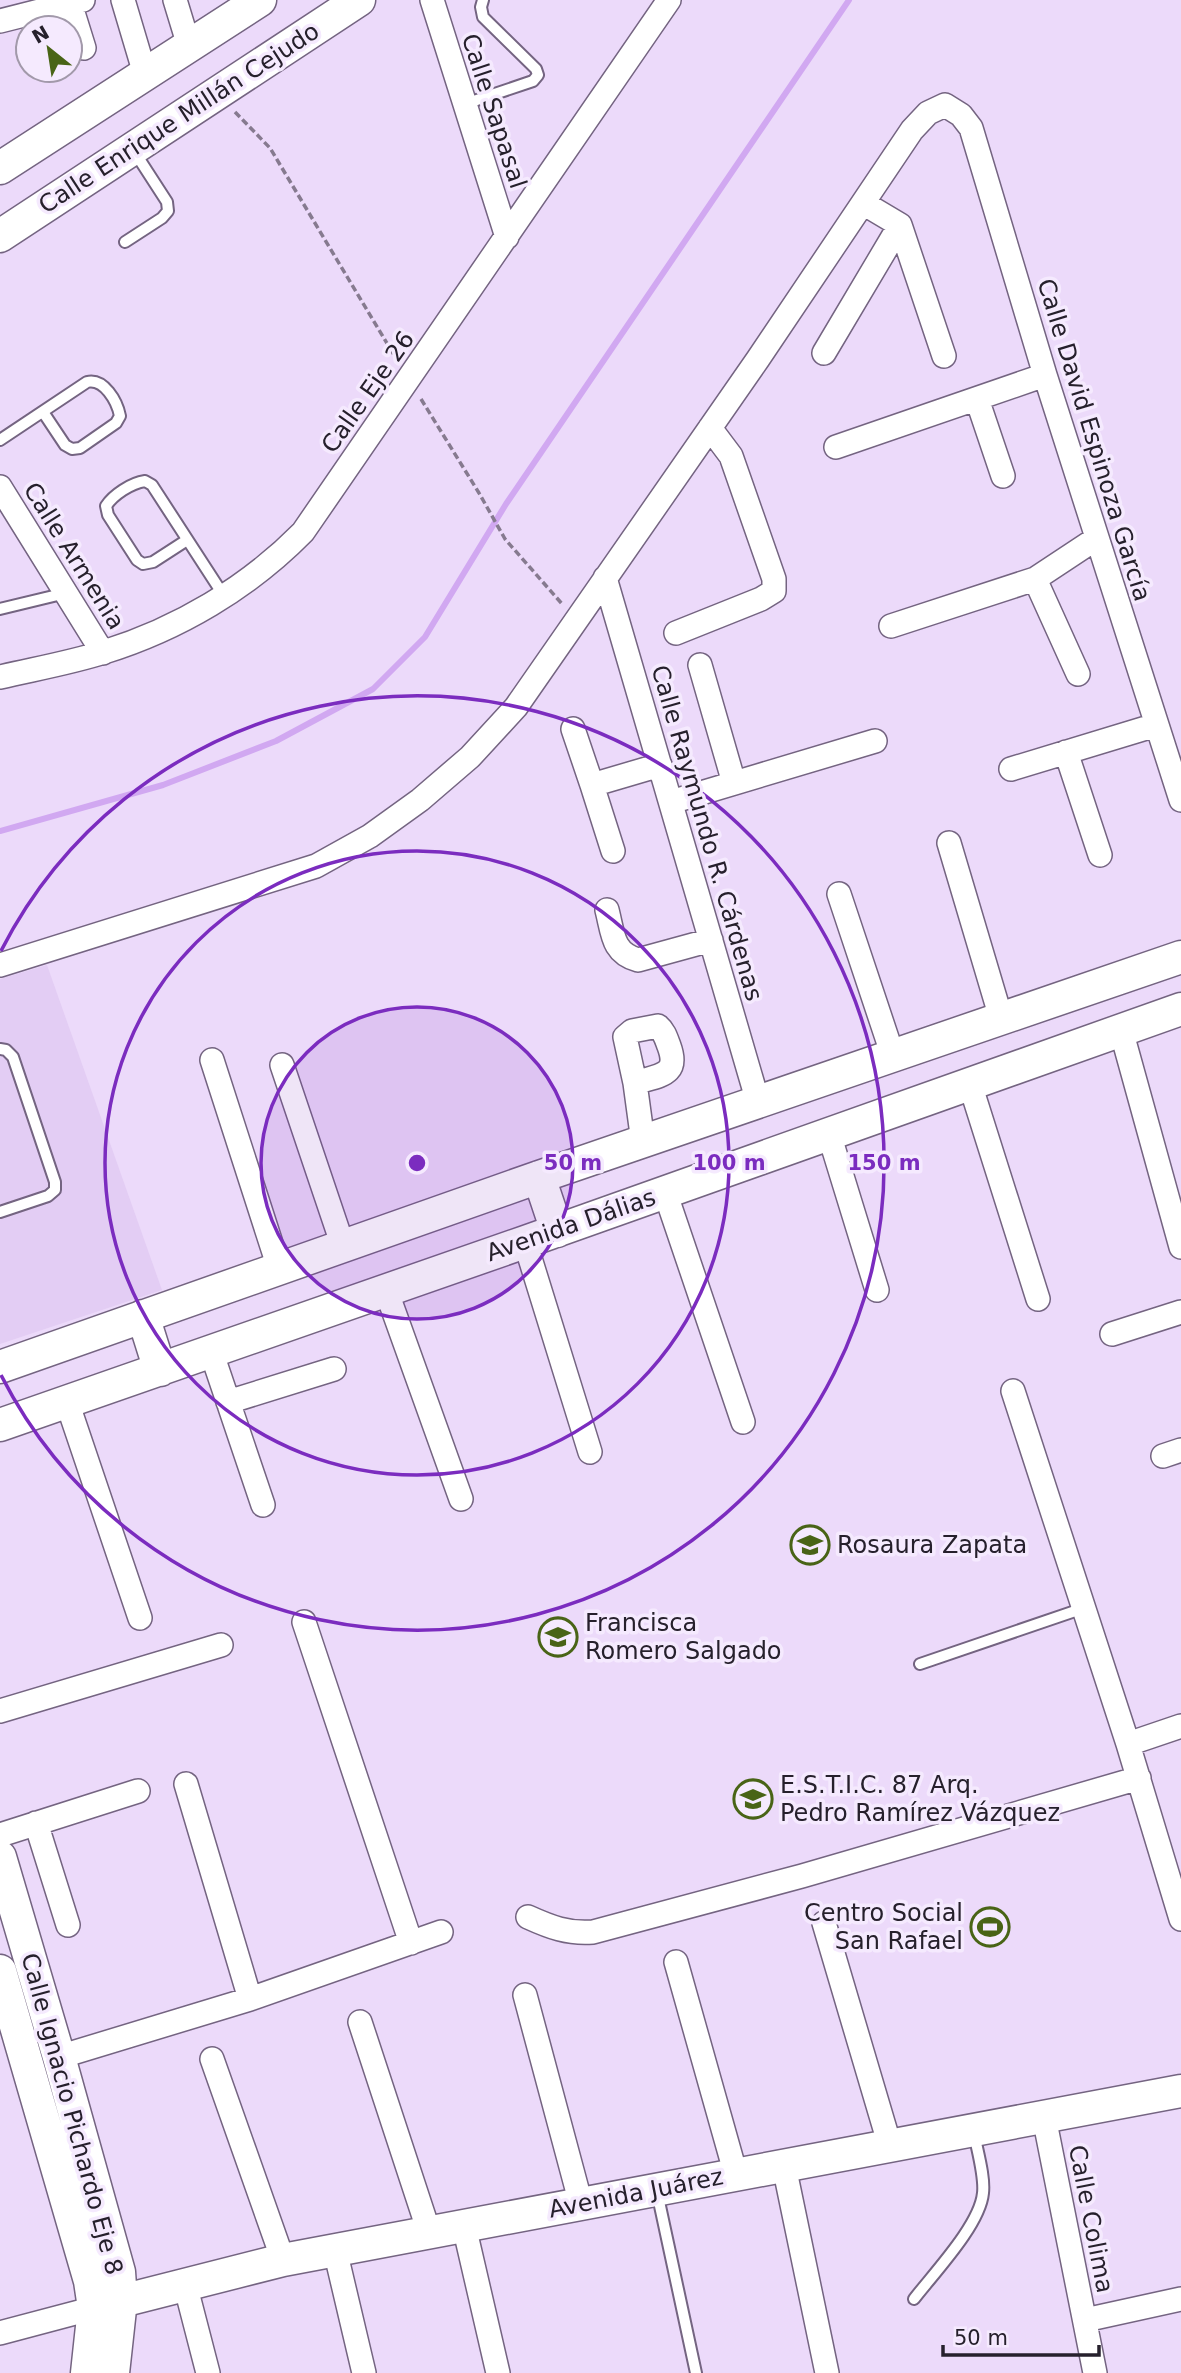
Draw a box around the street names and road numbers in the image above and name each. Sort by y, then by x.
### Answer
street label: Calle Enrique Millán Cejudo [34,17,324,219]
street label: Calle Sapasal [456,30,532,192]
street label: Calle David Espinoza García [1032,275,1156,605]
street label: Calle Eje 26 [316,326,420,458]
street label: Calle Armenia [18,477,130,635]
street label: Calle Raymundo R. Cárdenas [646,662,768,1004]
street label: Avenida Dálias [483,1183,659,1267]
street label: Calle Ignacio Pichardo Eje 8 [16,1950,128,2278]
street label: Calle Colima [1063,2143,1119,2295]
street label: Avenida Juárez [546,2162,726,2224]

